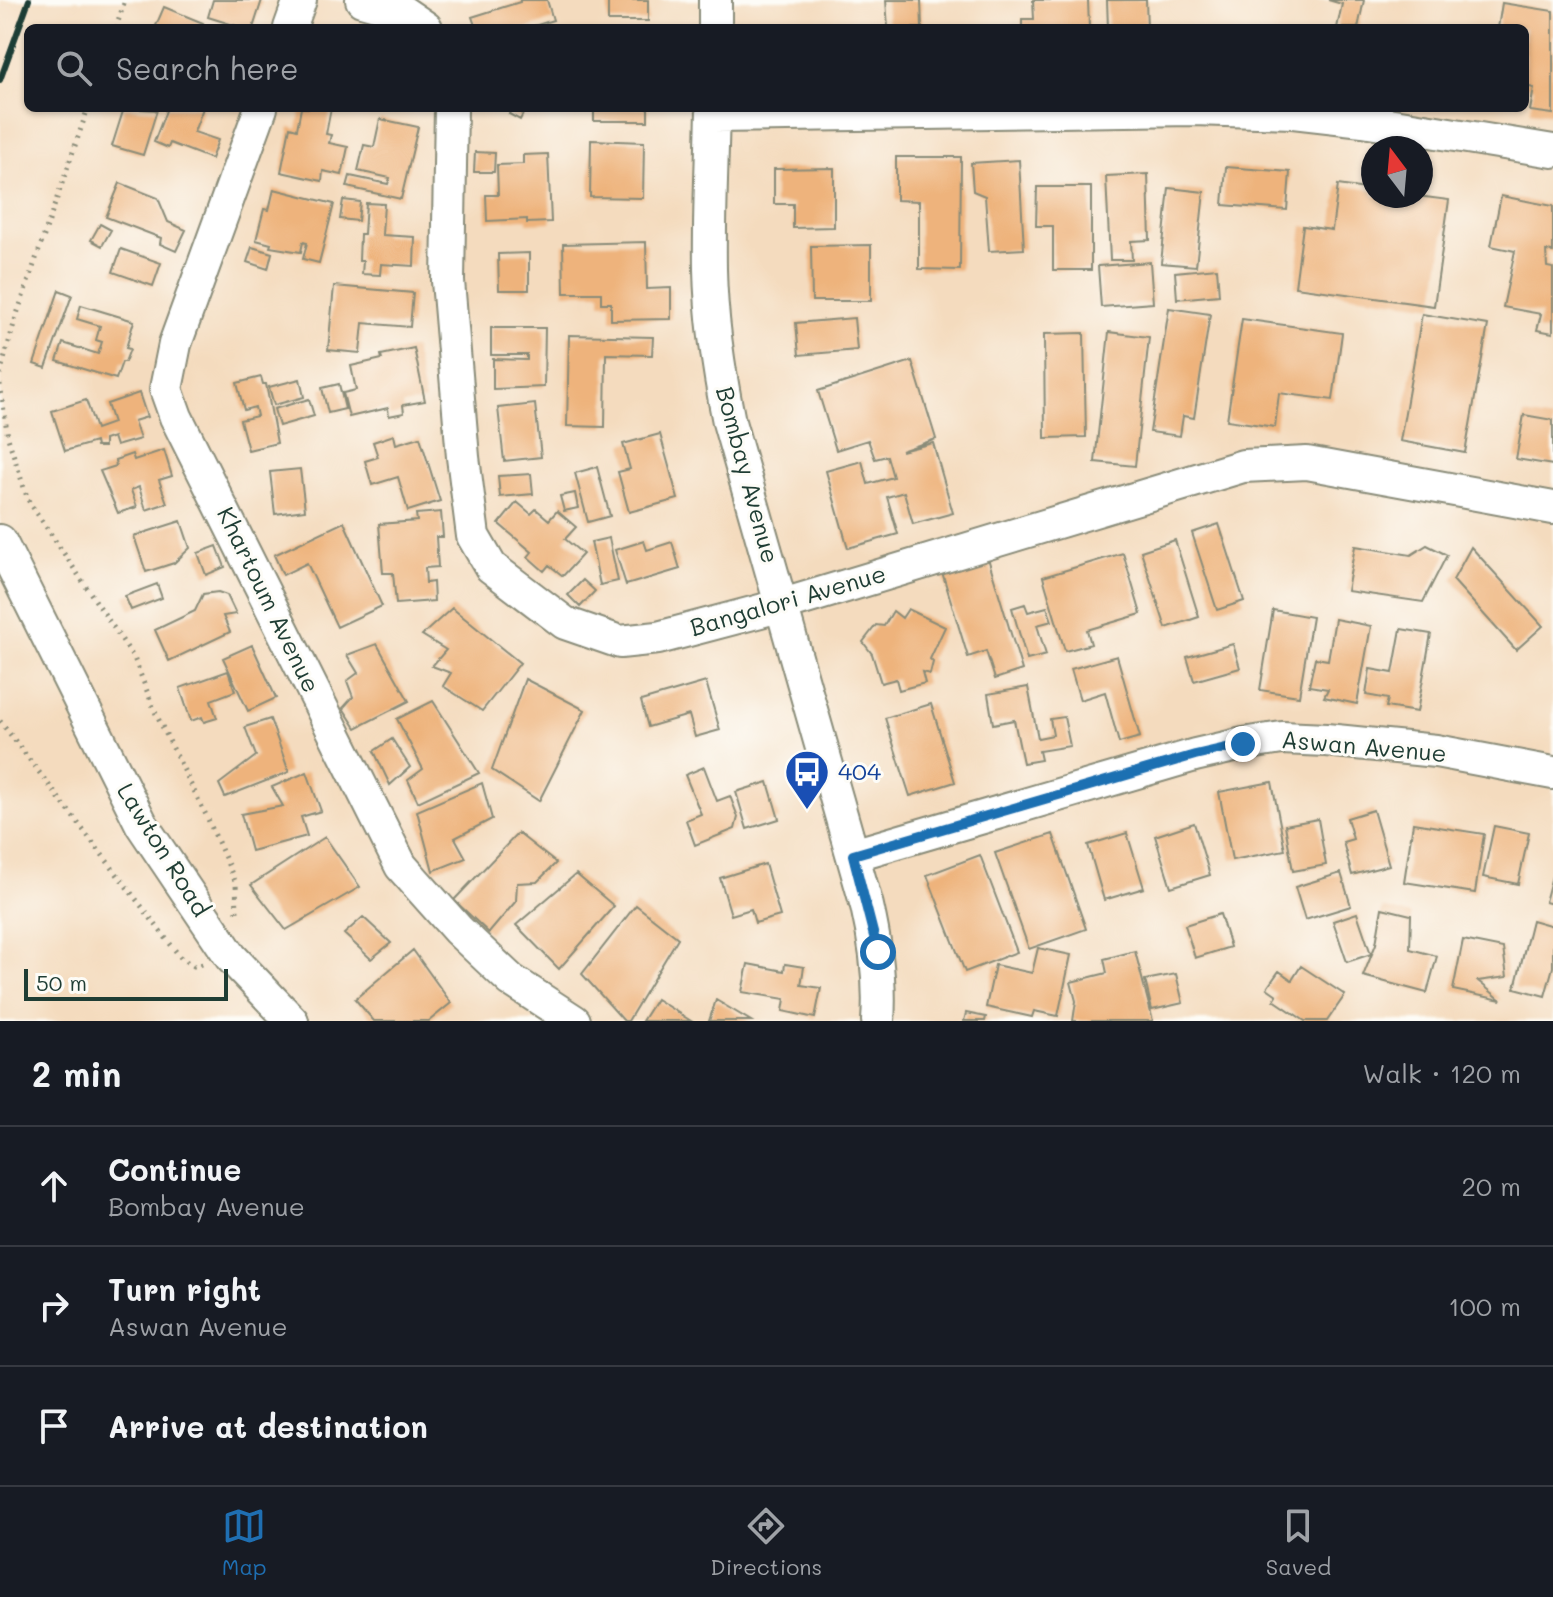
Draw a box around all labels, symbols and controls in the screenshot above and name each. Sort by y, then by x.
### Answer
search box [24,24,1529,112]
icon: search [52,46,96,90]
text: Search here [116,48,299,88]
north arrow [1361,136,1433,208]
street label: Bombay Avenue [710,383,787,566]
street label: Khartoum Avenue [211,501,328,697]
street label: Bangalori Avenue [686,557,889,642]
street label: Aswan Avenue [1280,723,1448,768]
route end [1225,726,1261,762]
bus stop icon: 404 [783,748,831,811]
place label: 404 [838,755,881,786]
street label: Lawton Road [111,777,218,922]
route start [860,934,896,970]
scale bar [24,965,228,1001]
text: 50 m [36,968,87,997]
text: 2 min [32,1051,121,1096]
text: Walk · 120 m [1362,1056,1521,1090]
text: Continue [108,1149,241,1189]
icon: ahead [32,1164,76,1208]
text: 20 m [1461,1169,1521,1203]
text: Bombay Avenue [108,1189,305,1223]
text: Turn right [108,1269,261,1309]
icon: right [32,1284,76,1328]
text: 100 m [1448,1289,1521,1323]
text: Aswan Avenue [108,1309,288,1343]
icon: arrive [32,1404,76,1448]
text: Arrive at destination [108,1406,428,1446]
tab: Map [222,1504,267,1581]
tab: Directions [710,1504,822,1581]
tab: Saved [1266,1504,1331,1581]

